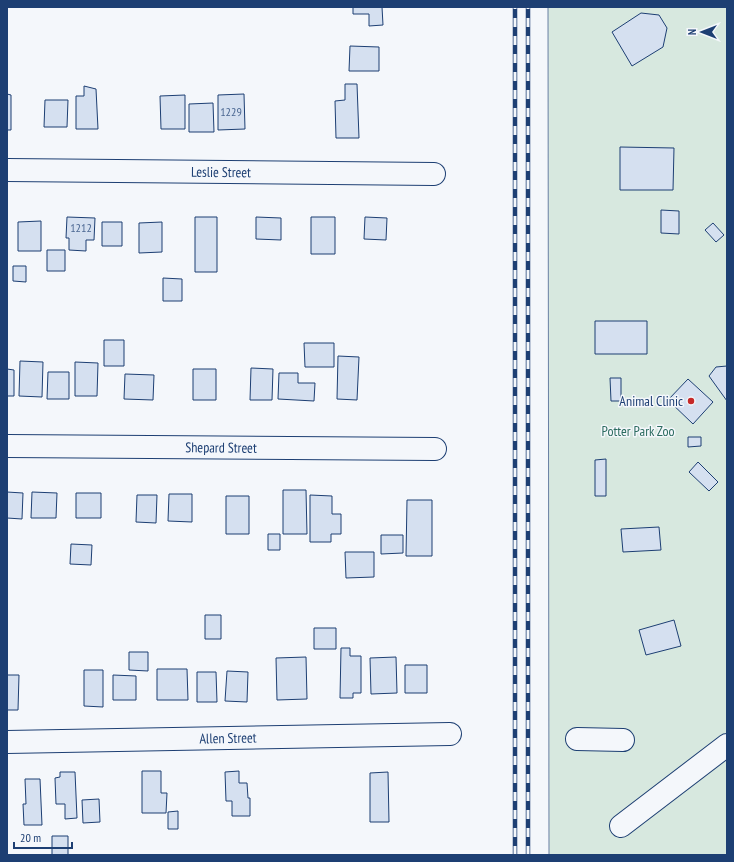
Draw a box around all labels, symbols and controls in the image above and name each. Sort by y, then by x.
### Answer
north arrow [682,12,722,52]
text: N [685,29,699,35]
house number: 1229 [220,104,242,119]
street label: Leslie Street [191,163,251,181]
house number: 1212 [70,220,92,235]
place label: Animal Clinic [619,392,683,410]
marker: Animal Clinic [686,396,696,406]
park label: Potter Park Zoo [601,422,675,440]
street label: Shepard Street [185,438,257,457]
street label: Allen Street [199,728,257,748]
scale bar [14,824,72,850]
text: 20 m [20,830,41,845]

